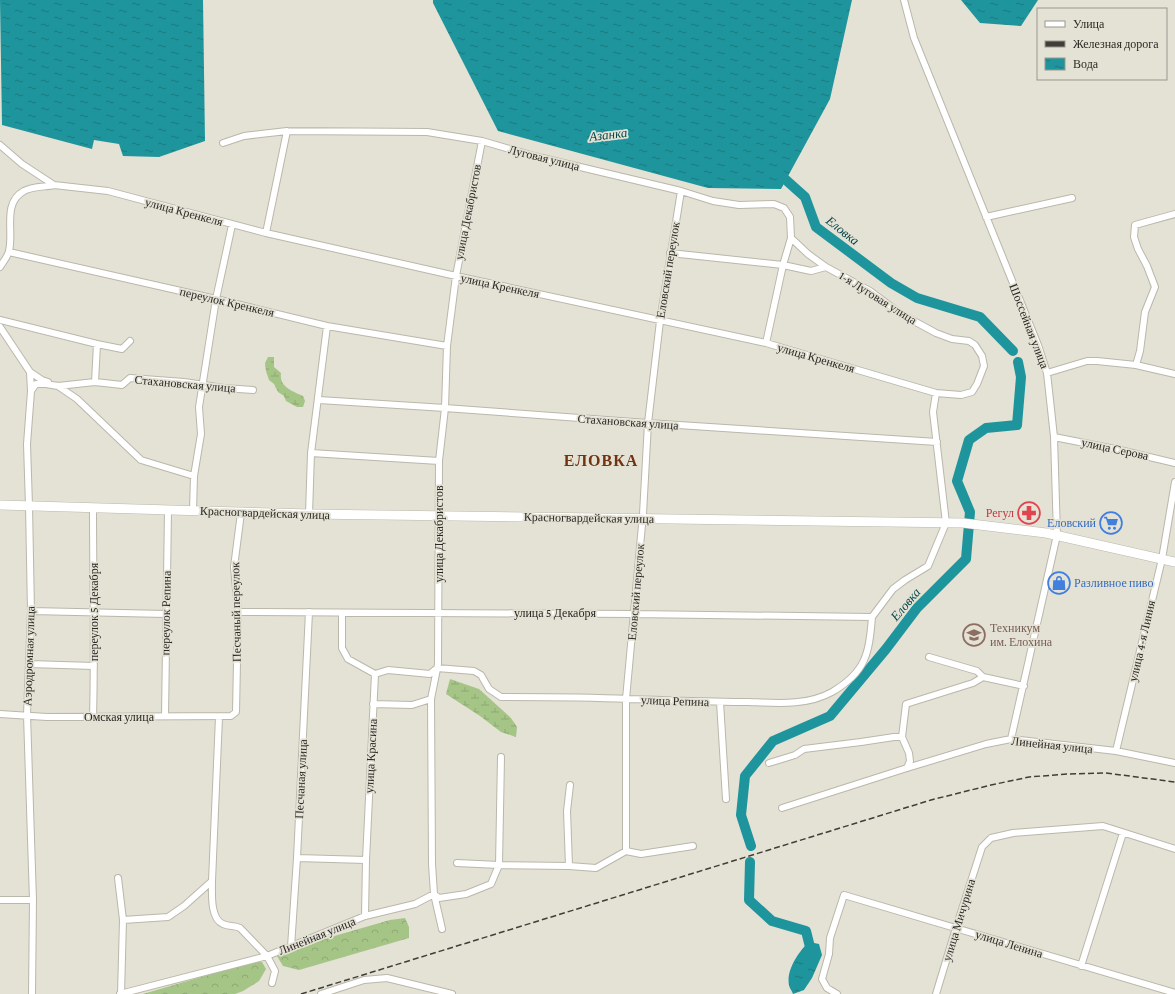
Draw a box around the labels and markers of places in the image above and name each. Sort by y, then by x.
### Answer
pharmacy icon: Регул [1016,500,1042,526]
place label: Регул [986,506,1014,520]
supermarket icon: Еловский [1098,510,1124,536]
place label: Еловский [1047,516,1097,530]
shop icon: Разливное пиво [1046,570,1072,596]
place label: Разливное пиво [1074,576,1153,590]
place label: Техникум им. Елохина [990,621,1053,649]
school or university icon: Техникум им. Елохина [961,622,987,648]

